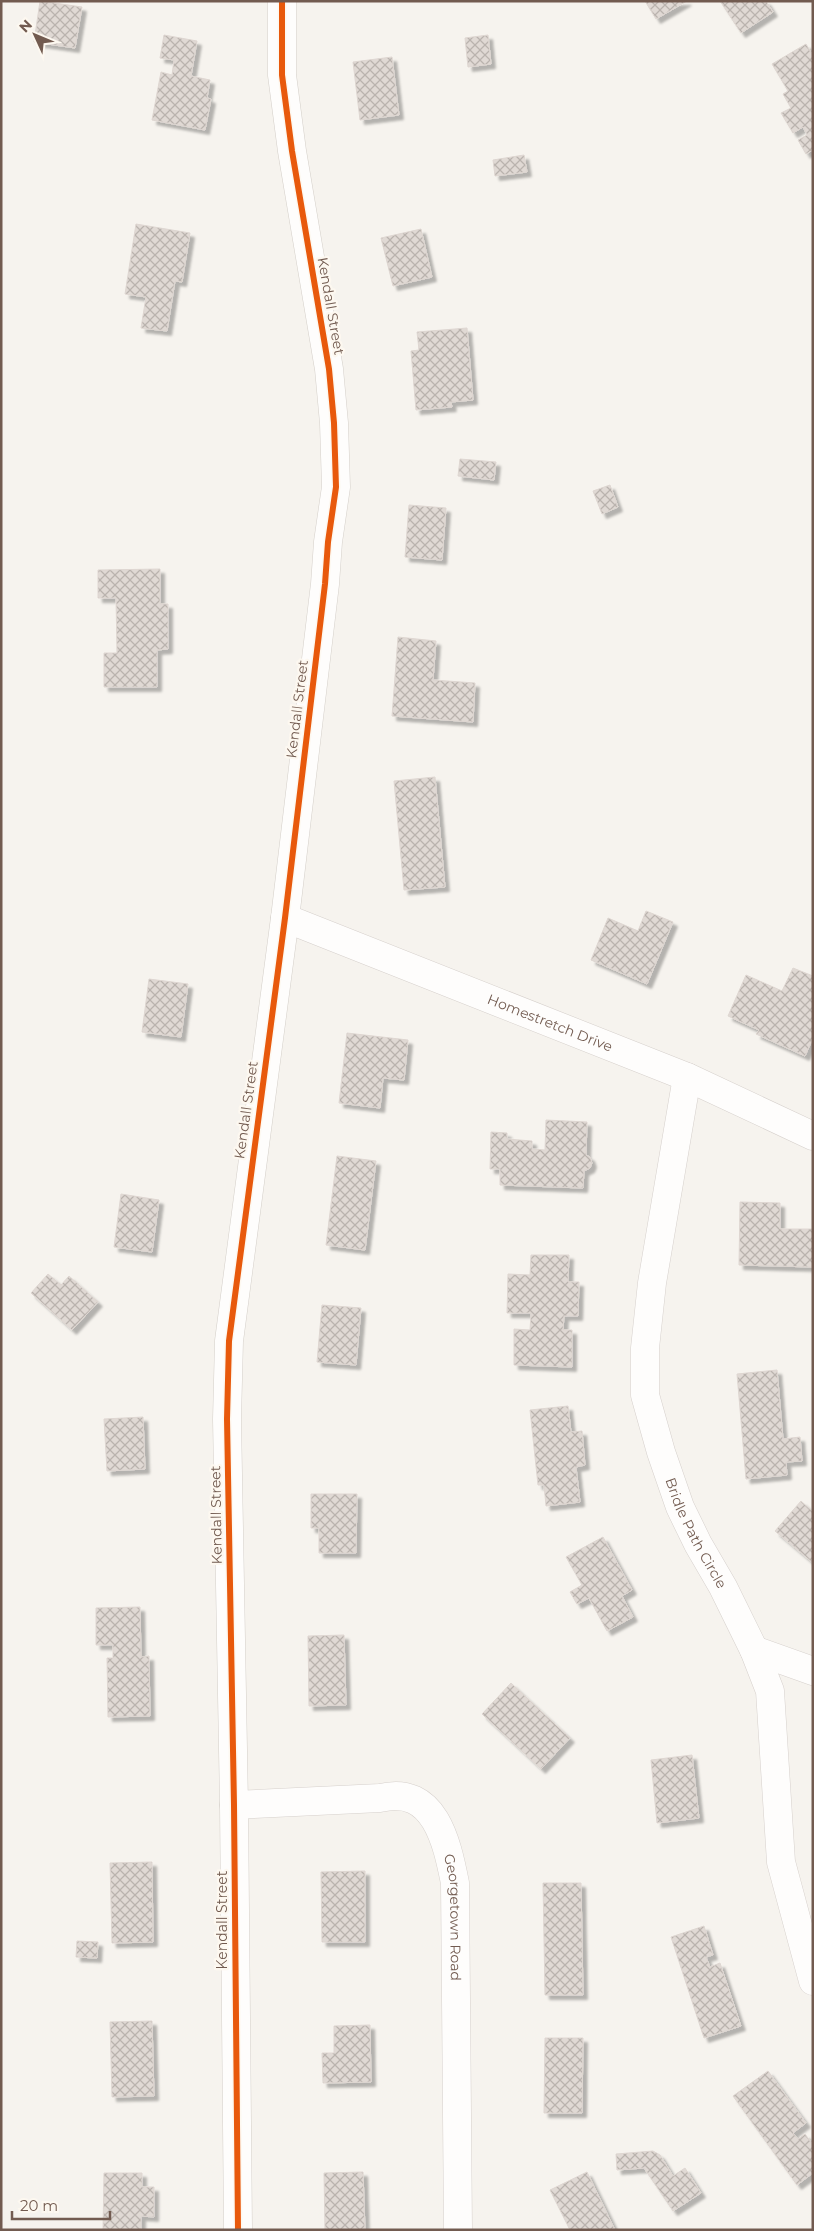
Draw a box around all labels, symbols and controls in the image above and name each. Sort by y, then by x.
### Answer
north arrow [10,10,60,60]
text: N [15,16,36,36]
street label: Kendall Street [314,256,348,357]
street label: Kendall Street [282,659,312,759]
street label: Homestretch Drive [485,990,615,1056]
street label: Kendall Street [230,1060,262,1160]
street label: Kendall Street [206,1465,226,1565]
street label: Bridle Path Circle [662,1475,731,1592]
street label: Georgetown Road [440,1852,465,1981]
street label: Kendall Street [213,1870,231,1969]
scale bar [12,2188,110,2220]
text: 20 m [20,2196,58,2215]

